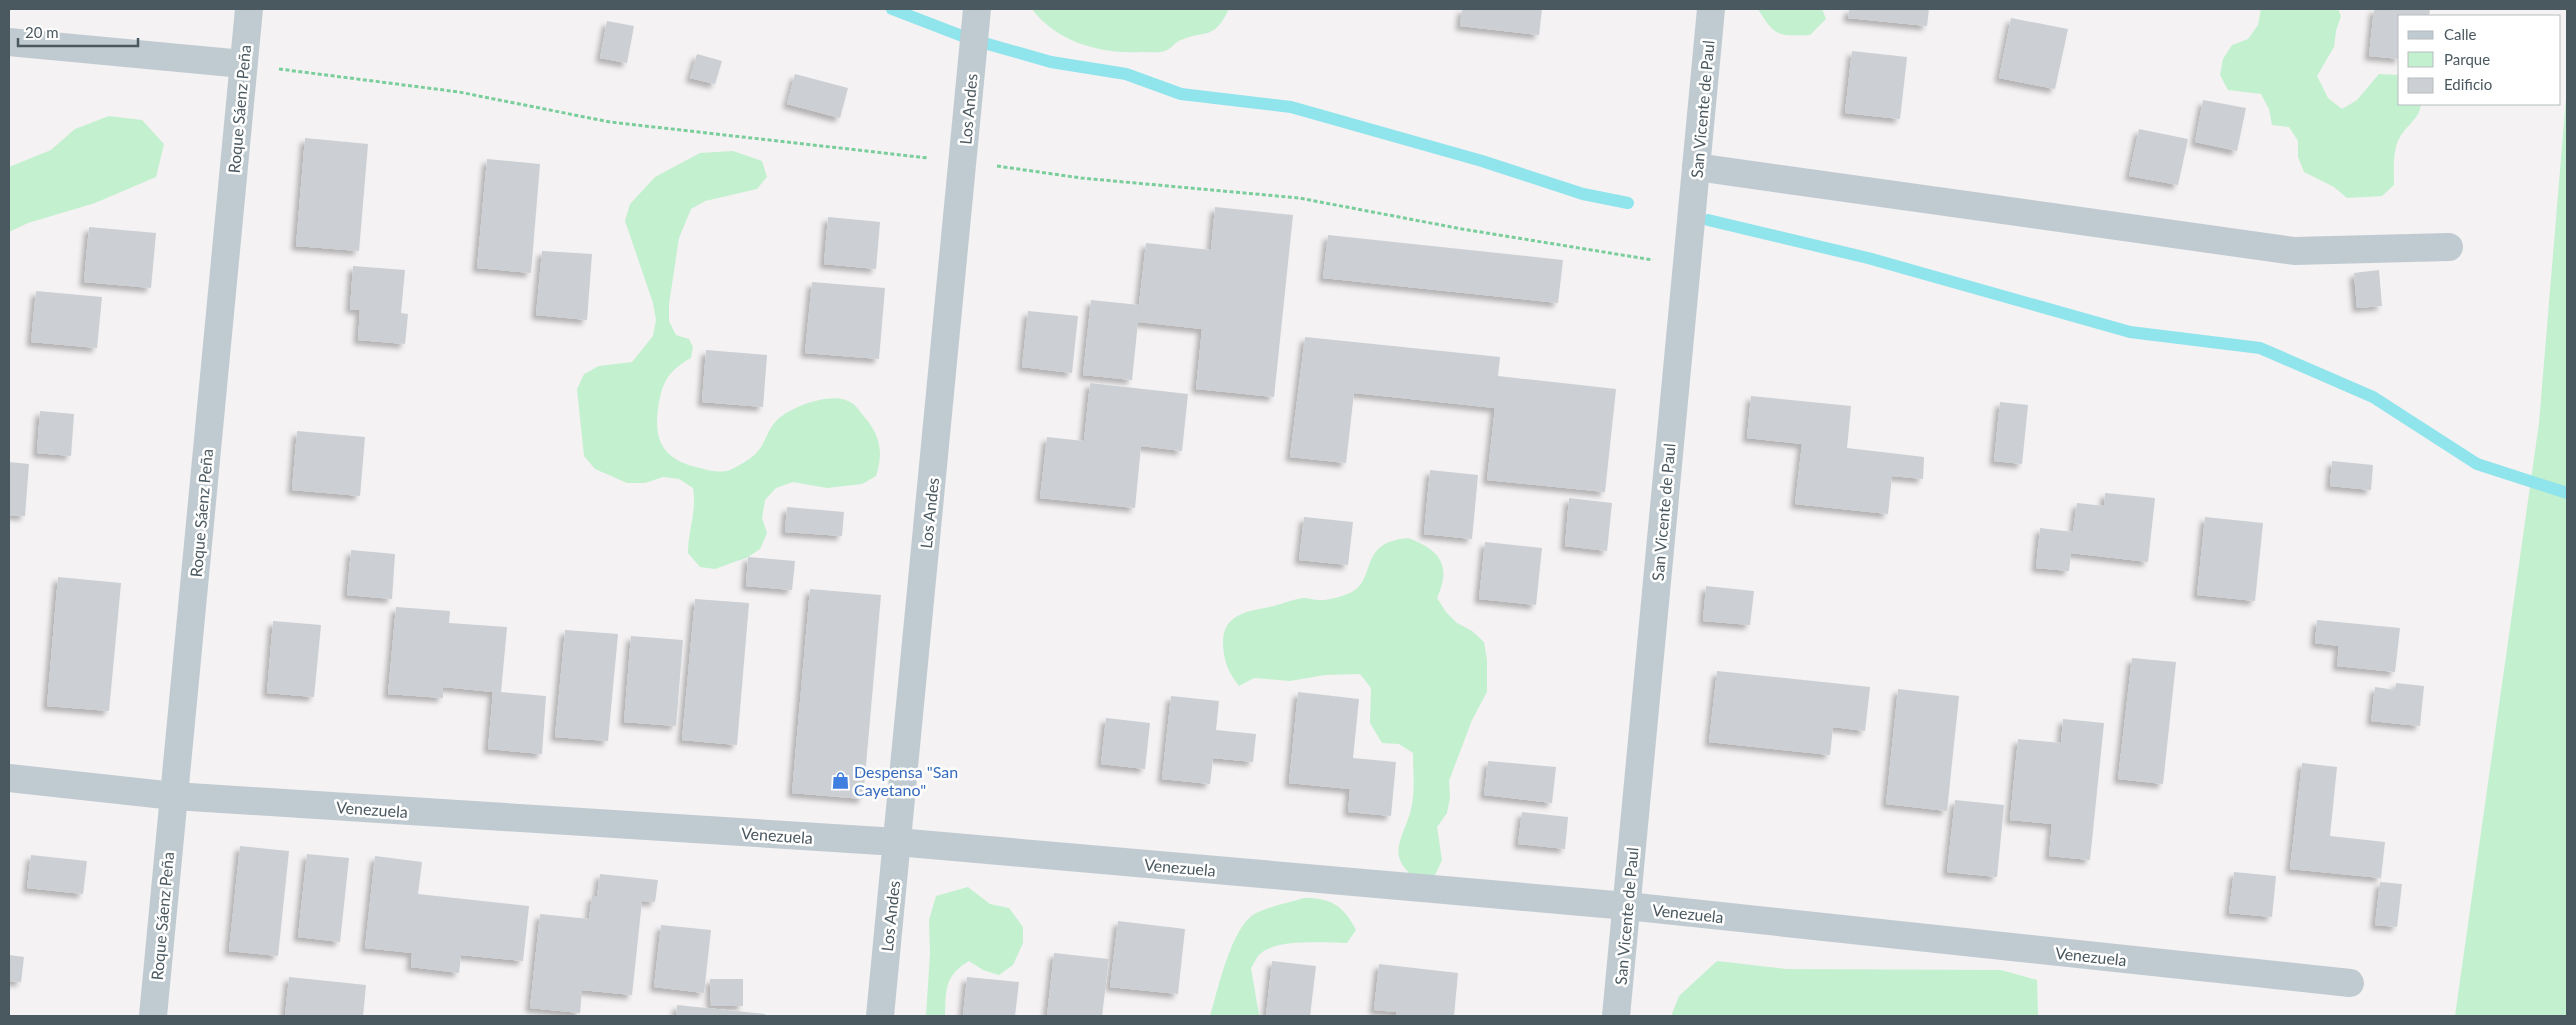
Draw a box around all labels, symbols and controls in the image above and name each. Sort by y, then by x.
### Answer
scale bar [18,15,138,47]
legend [2398,15,2561,105]
text: 20 m [25,23,59,41]
text: Calle [2444,25,2477,43]
street label: San Vicente de Paul [1687,39,1717,179]
street label: Roque Sáenz Peña [224,44,254,174]
text: Parque [2444,50,2490,68]
street label: Los Andes [955,73,981,145]
text: Edificio [2444,75,2492,93]
street label: San Vicente de Paul [1648,442,1678,582]
street label: Roque Sáenz Peña [186,448,216,578]
street label: Los Andes [916,477,942,549]
place label: Despensa "San Cayetano" [854,762,958,799]
shop icon: Despensa "San Cayetano" [830,770,850,790]
street label: Venezuela [336,797,408,821]
street label: Venezuela [741,823,813,847]
street label: San Vicente de Paul [1611,846,1641,986]
street label: Roque Sáenz Peña [147,851,177,981]
street label: Venezuela [1143,854,1217,880]
street label: Los Andes [877,880,903,952]
street label: Venezuela [1651,900,1725,926]
street label: Venezuela [2054,943,2128,969]

